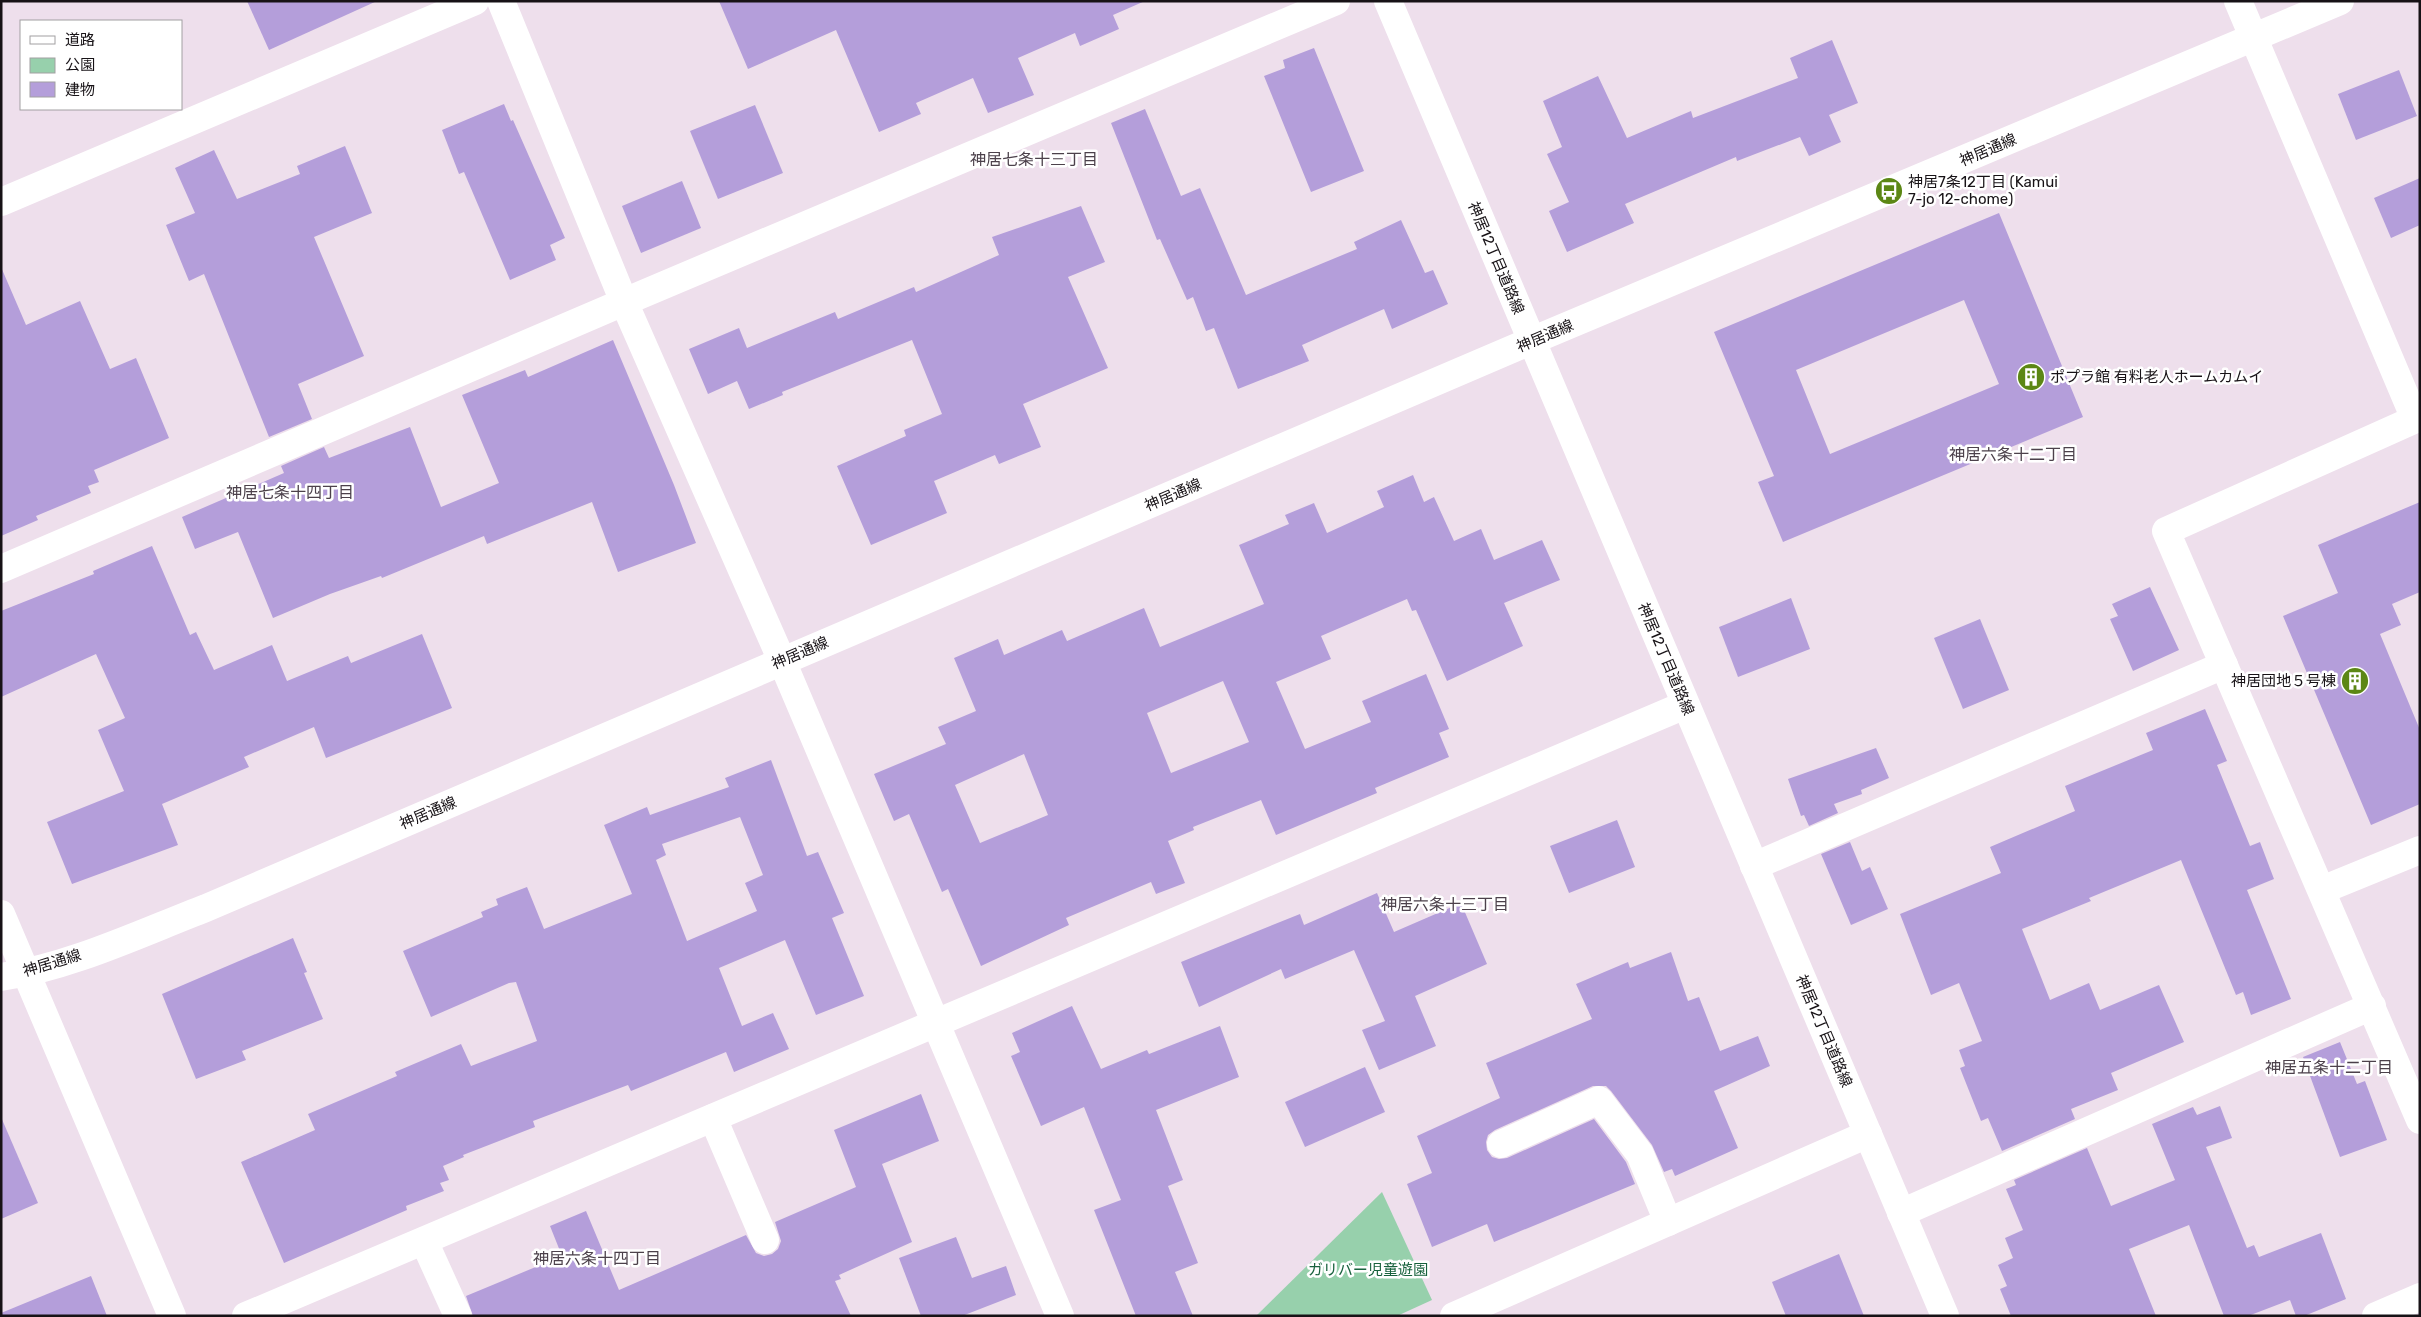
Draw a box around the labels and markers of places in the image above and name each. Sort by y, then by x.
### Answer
place label: 神居7条12丁目 (Kamui 7-jo 12-chome) [1908,173,2058,208]
bus stop icon: 神居7条12丁目 (Kamui 7-jo 12-chome) [1874,176,1904,206]
building icon: ポプラ館 有料老人ホームカムイ [2016,362,2046,392]
place label: ポプラ館 有料老人ホームカムイ [2050,368,2263,386]
building icon: 神居団地５号棟 [2340,666,2370,696]
place label: 神居団地５号棟 [2231,672,2336,690]

